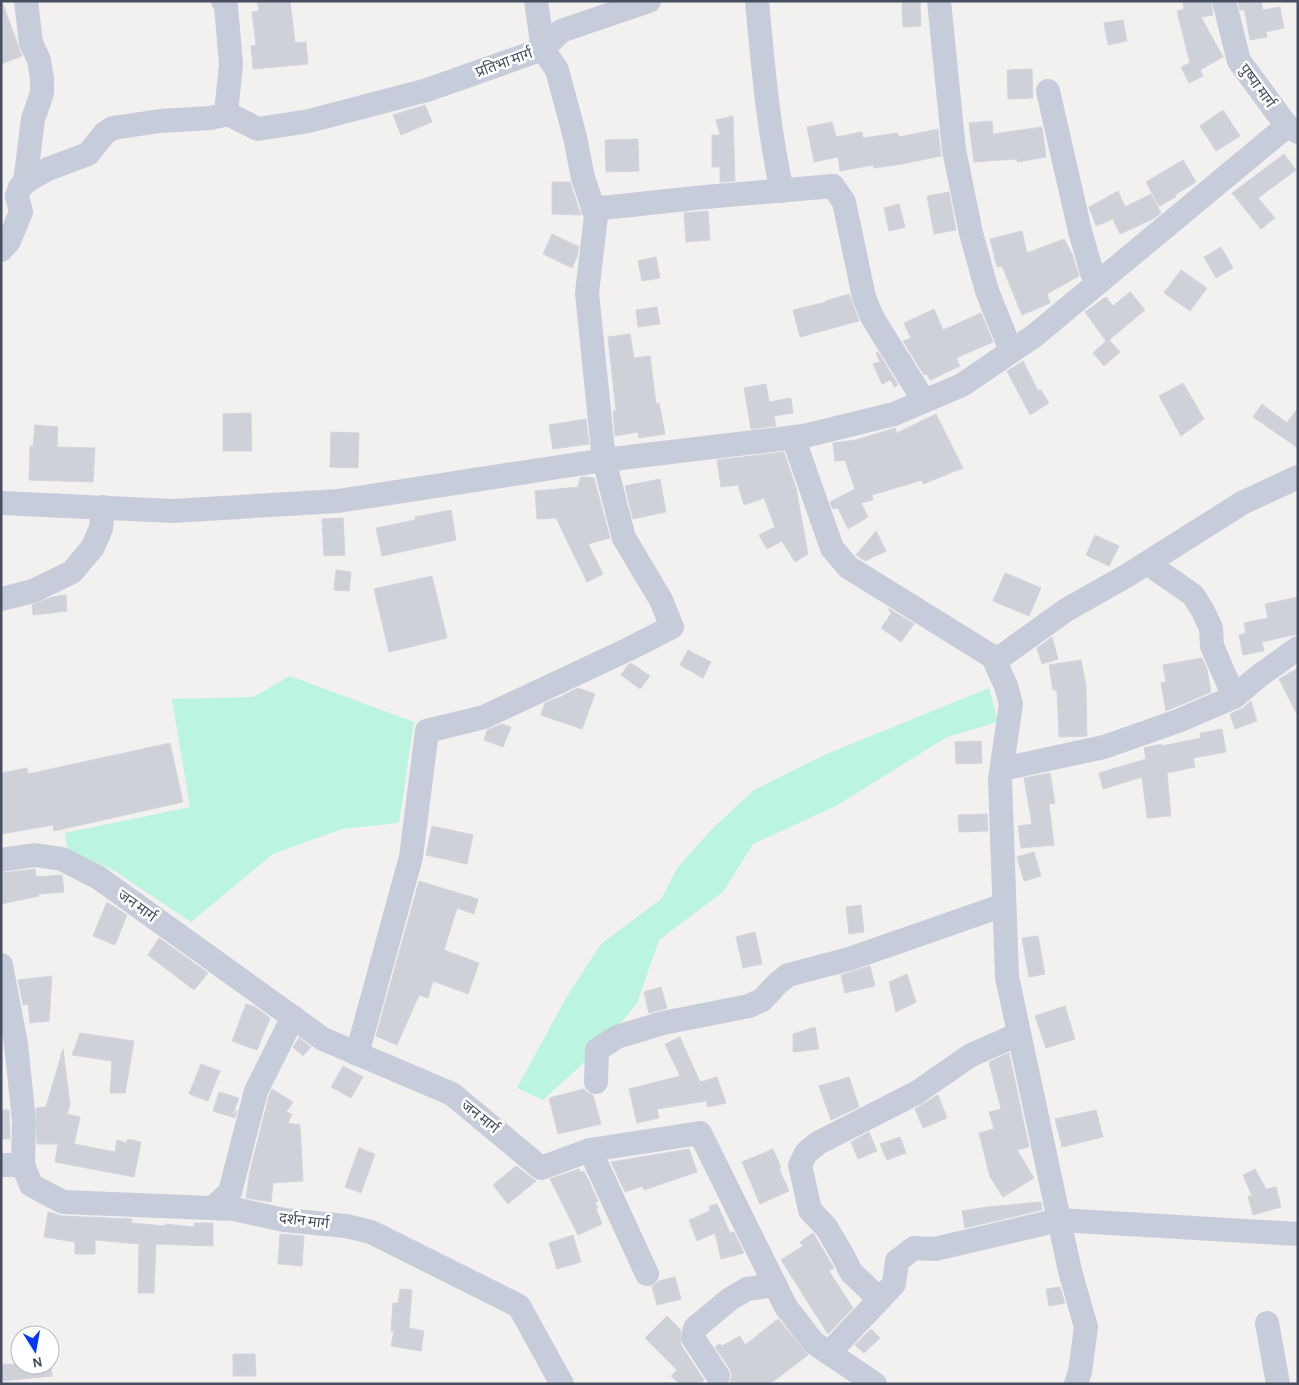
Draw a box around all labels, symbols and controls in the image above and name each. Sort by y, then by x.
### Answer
street label: प्रतिभा मार्ग [473,44,535,80]
street label: पुष्पा मार्ग [1235,60,1280,112]
street label: जन मार्ग [115,886,161,925]
street label: जन मार्ग [458,1096,504,1137]
street label: दर्शन मार्ग [278,1209,331,1232]
north arrow [10,1325,60,1375]
text: N [31,1354,43,1370]

